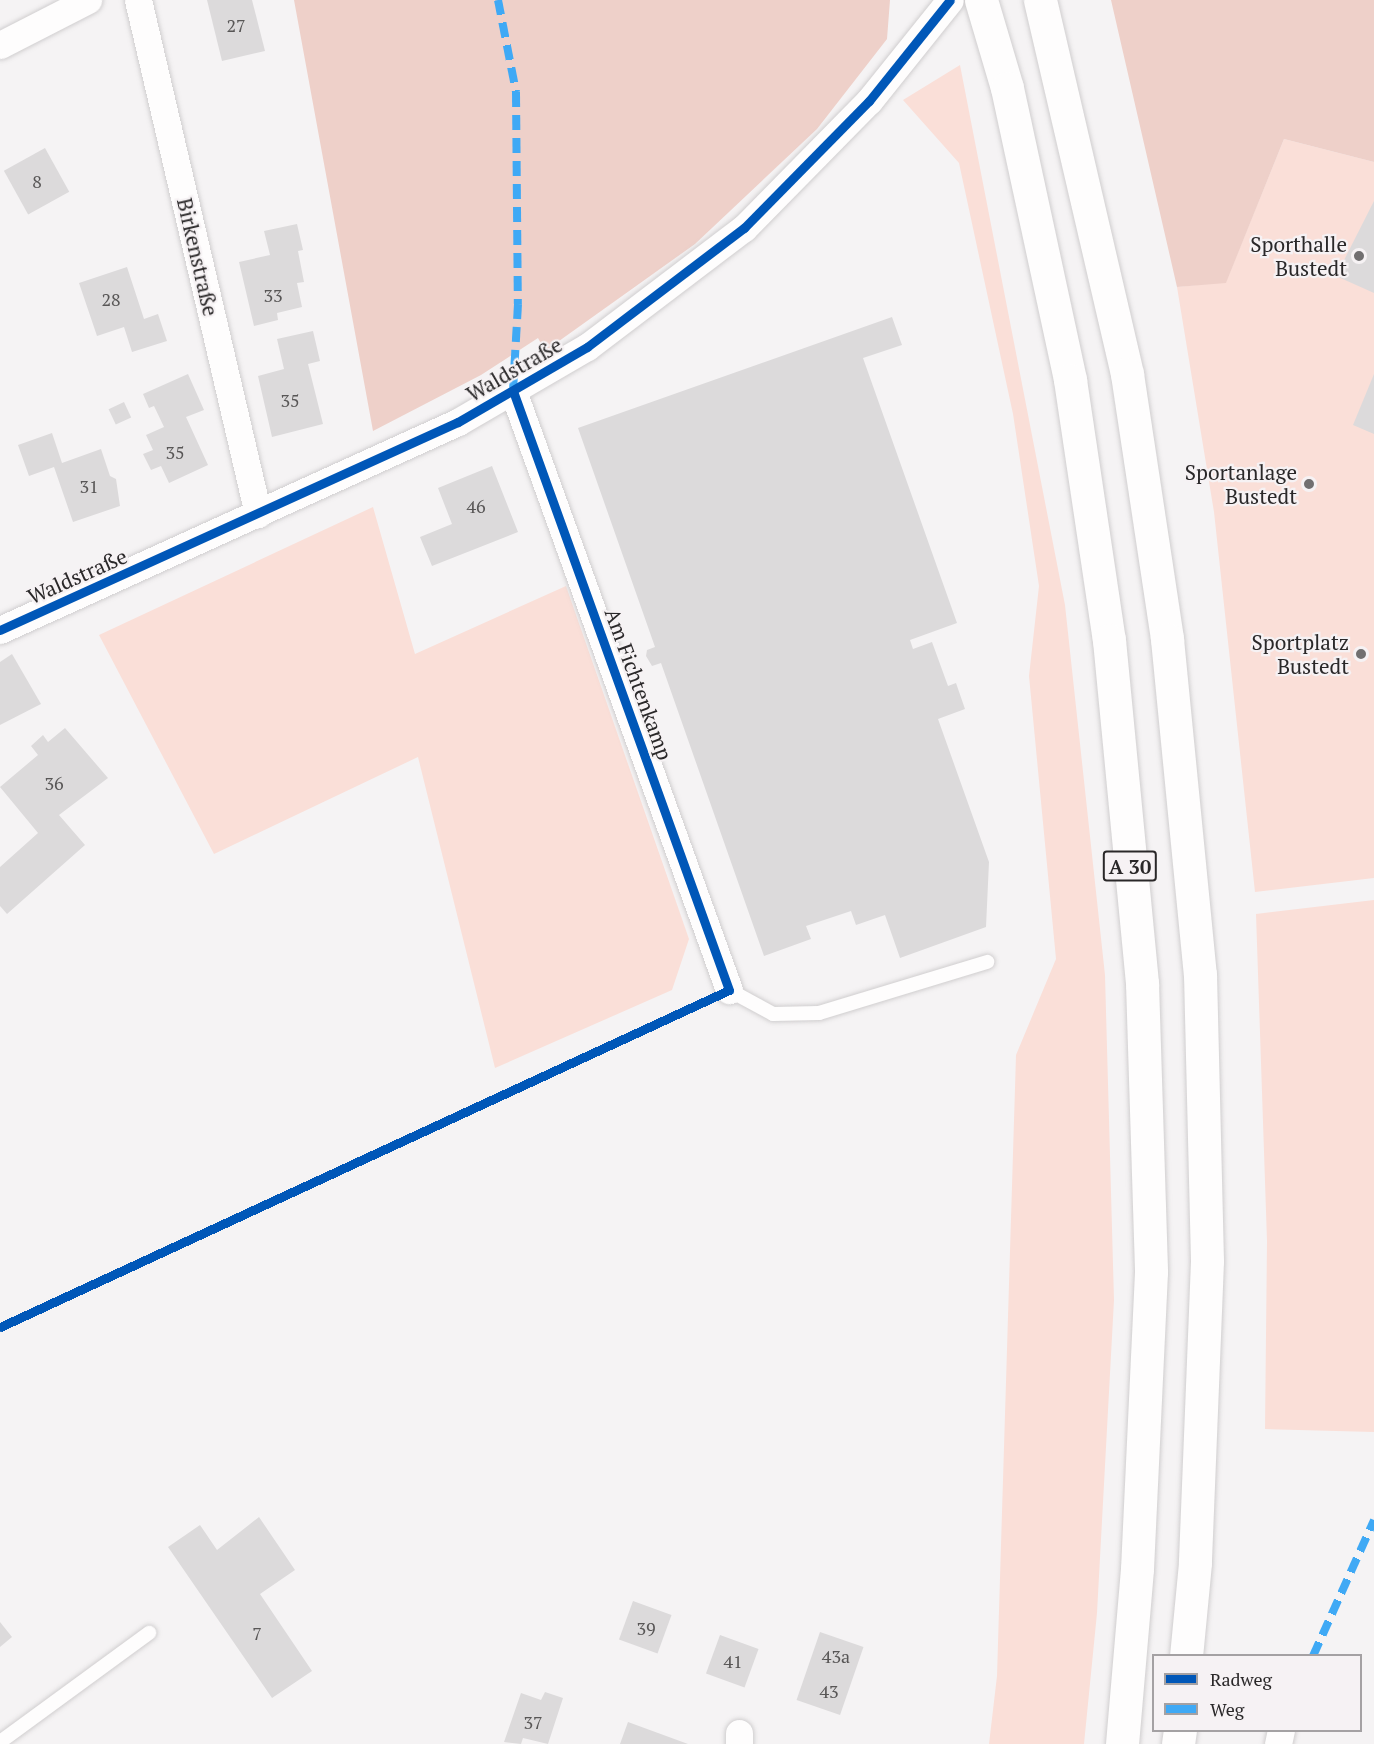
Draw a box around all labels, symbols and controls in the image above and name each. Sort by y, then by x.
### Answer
house number: 27 [226,14,246,36]
house number: 8 [32,170,42,192]
street label: Birkenstraße [172,195,224,319]
place label: Sporthalle Bustedt [1250,231,1347,281]
marker: Sporthalle Bustedt [1352,249,1366,263]
house number: 33 [263,284,283,306]
house number: 28 [101,288,121,310]
street label: Waldstraße [462,332,566,406]
house number: 35 [280,389,300,411]
house number: 35 [165,441,185,463]
place label: Sportanlage Bustedt [1185,459,1297,509]
house number: 31 [79,475,99,497]
marker: Sportanlage Bustedt [1302,477,1316,491]
house number: 46 [466,495,486,517]
street label: Waldstraße [23,543,131,609]
street label: Am Fichtenkamp [600,605,678,763]
place label: Sportplatz Bustedt [1252,629,1349,679]
marker: Sportplatz Bustedt [1354,647,1368,661]
house number: 36 [44,772,64,794]
road number: A 30 [1102,849,1158,883]
house number: 39 [636,1617,656,1639]
house number: 7 [252,1622,262,1644]
house number: 43a [822,1645,850,1667]
house number: 41 [723,1650,743,1672]
legend [1152,1654,1362,1732]
text: Radweg [1210,1667,1272,1691]
house number: 43 [819,1680,839,1702]
text: Weg [1210,1697,1244,1721]
house number: 37 [523,1711,543,1733]

